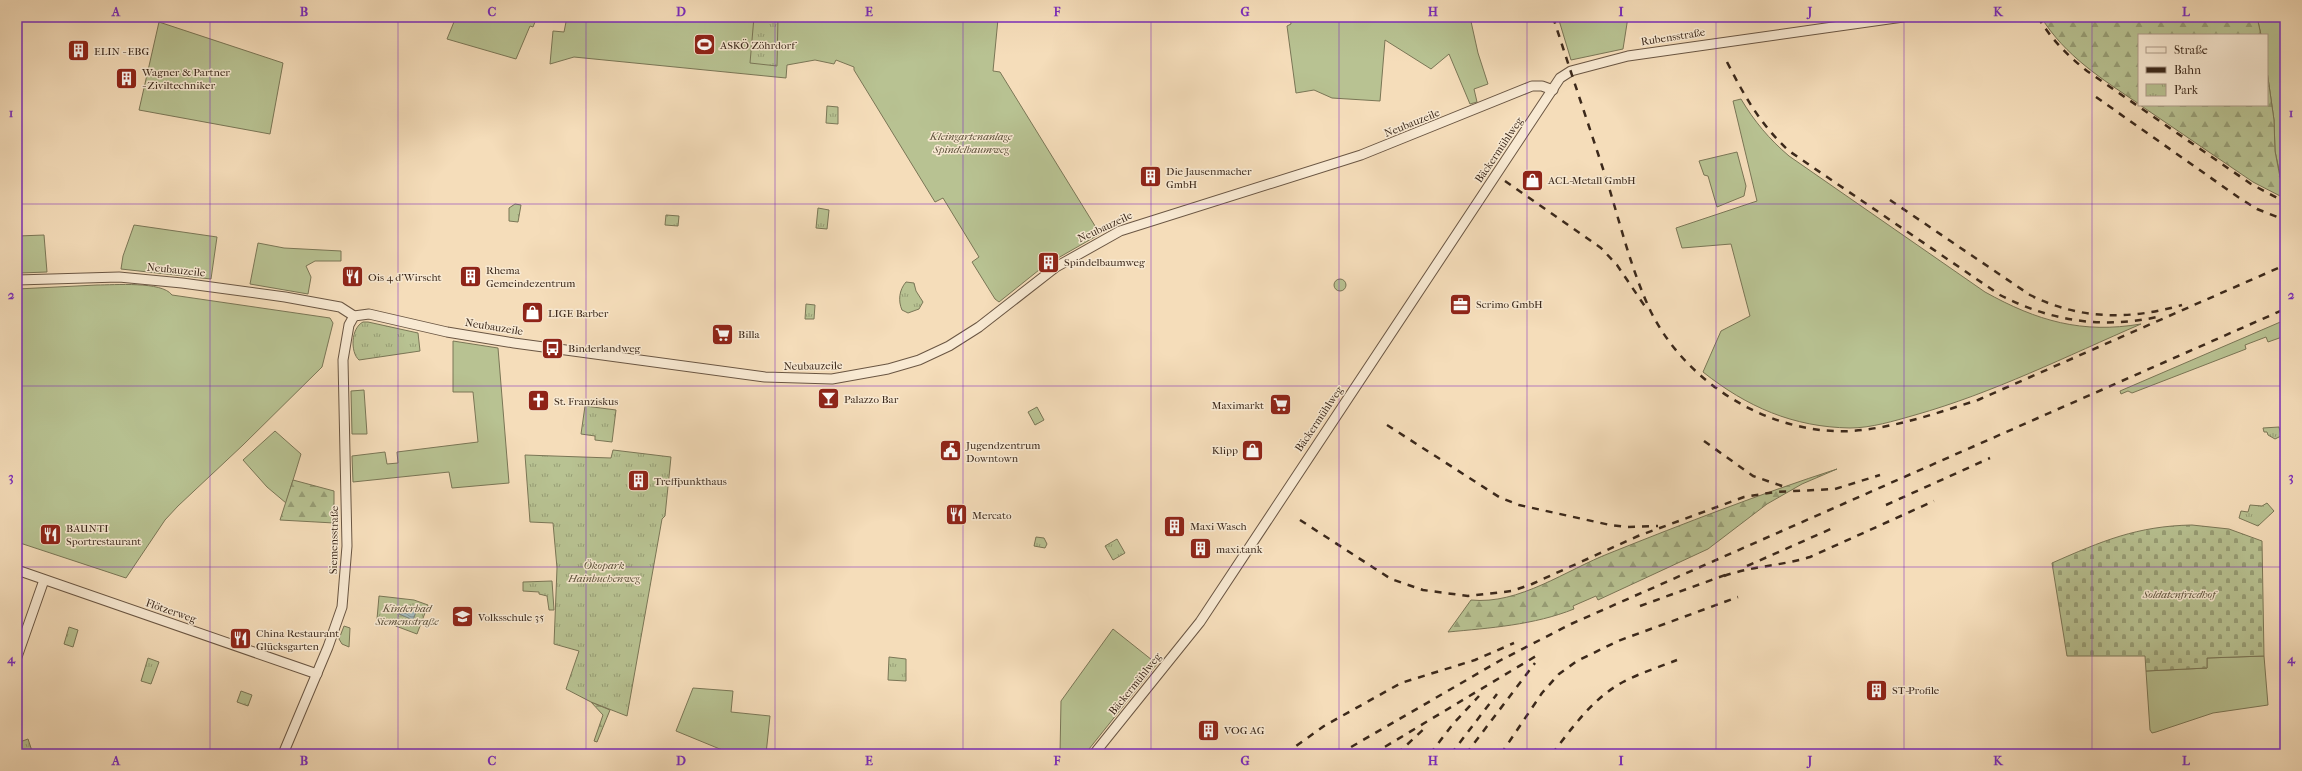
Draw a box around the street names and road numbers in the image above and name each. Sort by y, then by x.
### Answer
street label: Rubensstraße [1640,25,1707,48]
street label: Neubauzeile [1382,106,1442,140]
street label: Bäckermühlweg [1472,115,1526,185]
street label: Neubauzeile [1076,208,1135,245]
street label: Neubauzeile [146,260,206,280]
street label: Neubauzeile [464,316,525,338]
street label: Neubauzeile [784,359,843,373]
street label: Bäckermühlweg [1292,384,1346,454]
street label: Siemensstraße [327,505,341,574]
street label: Flötzerweg [144,596,198,626]
street label: Bäckermühlweg [1106,650,1164,718]

